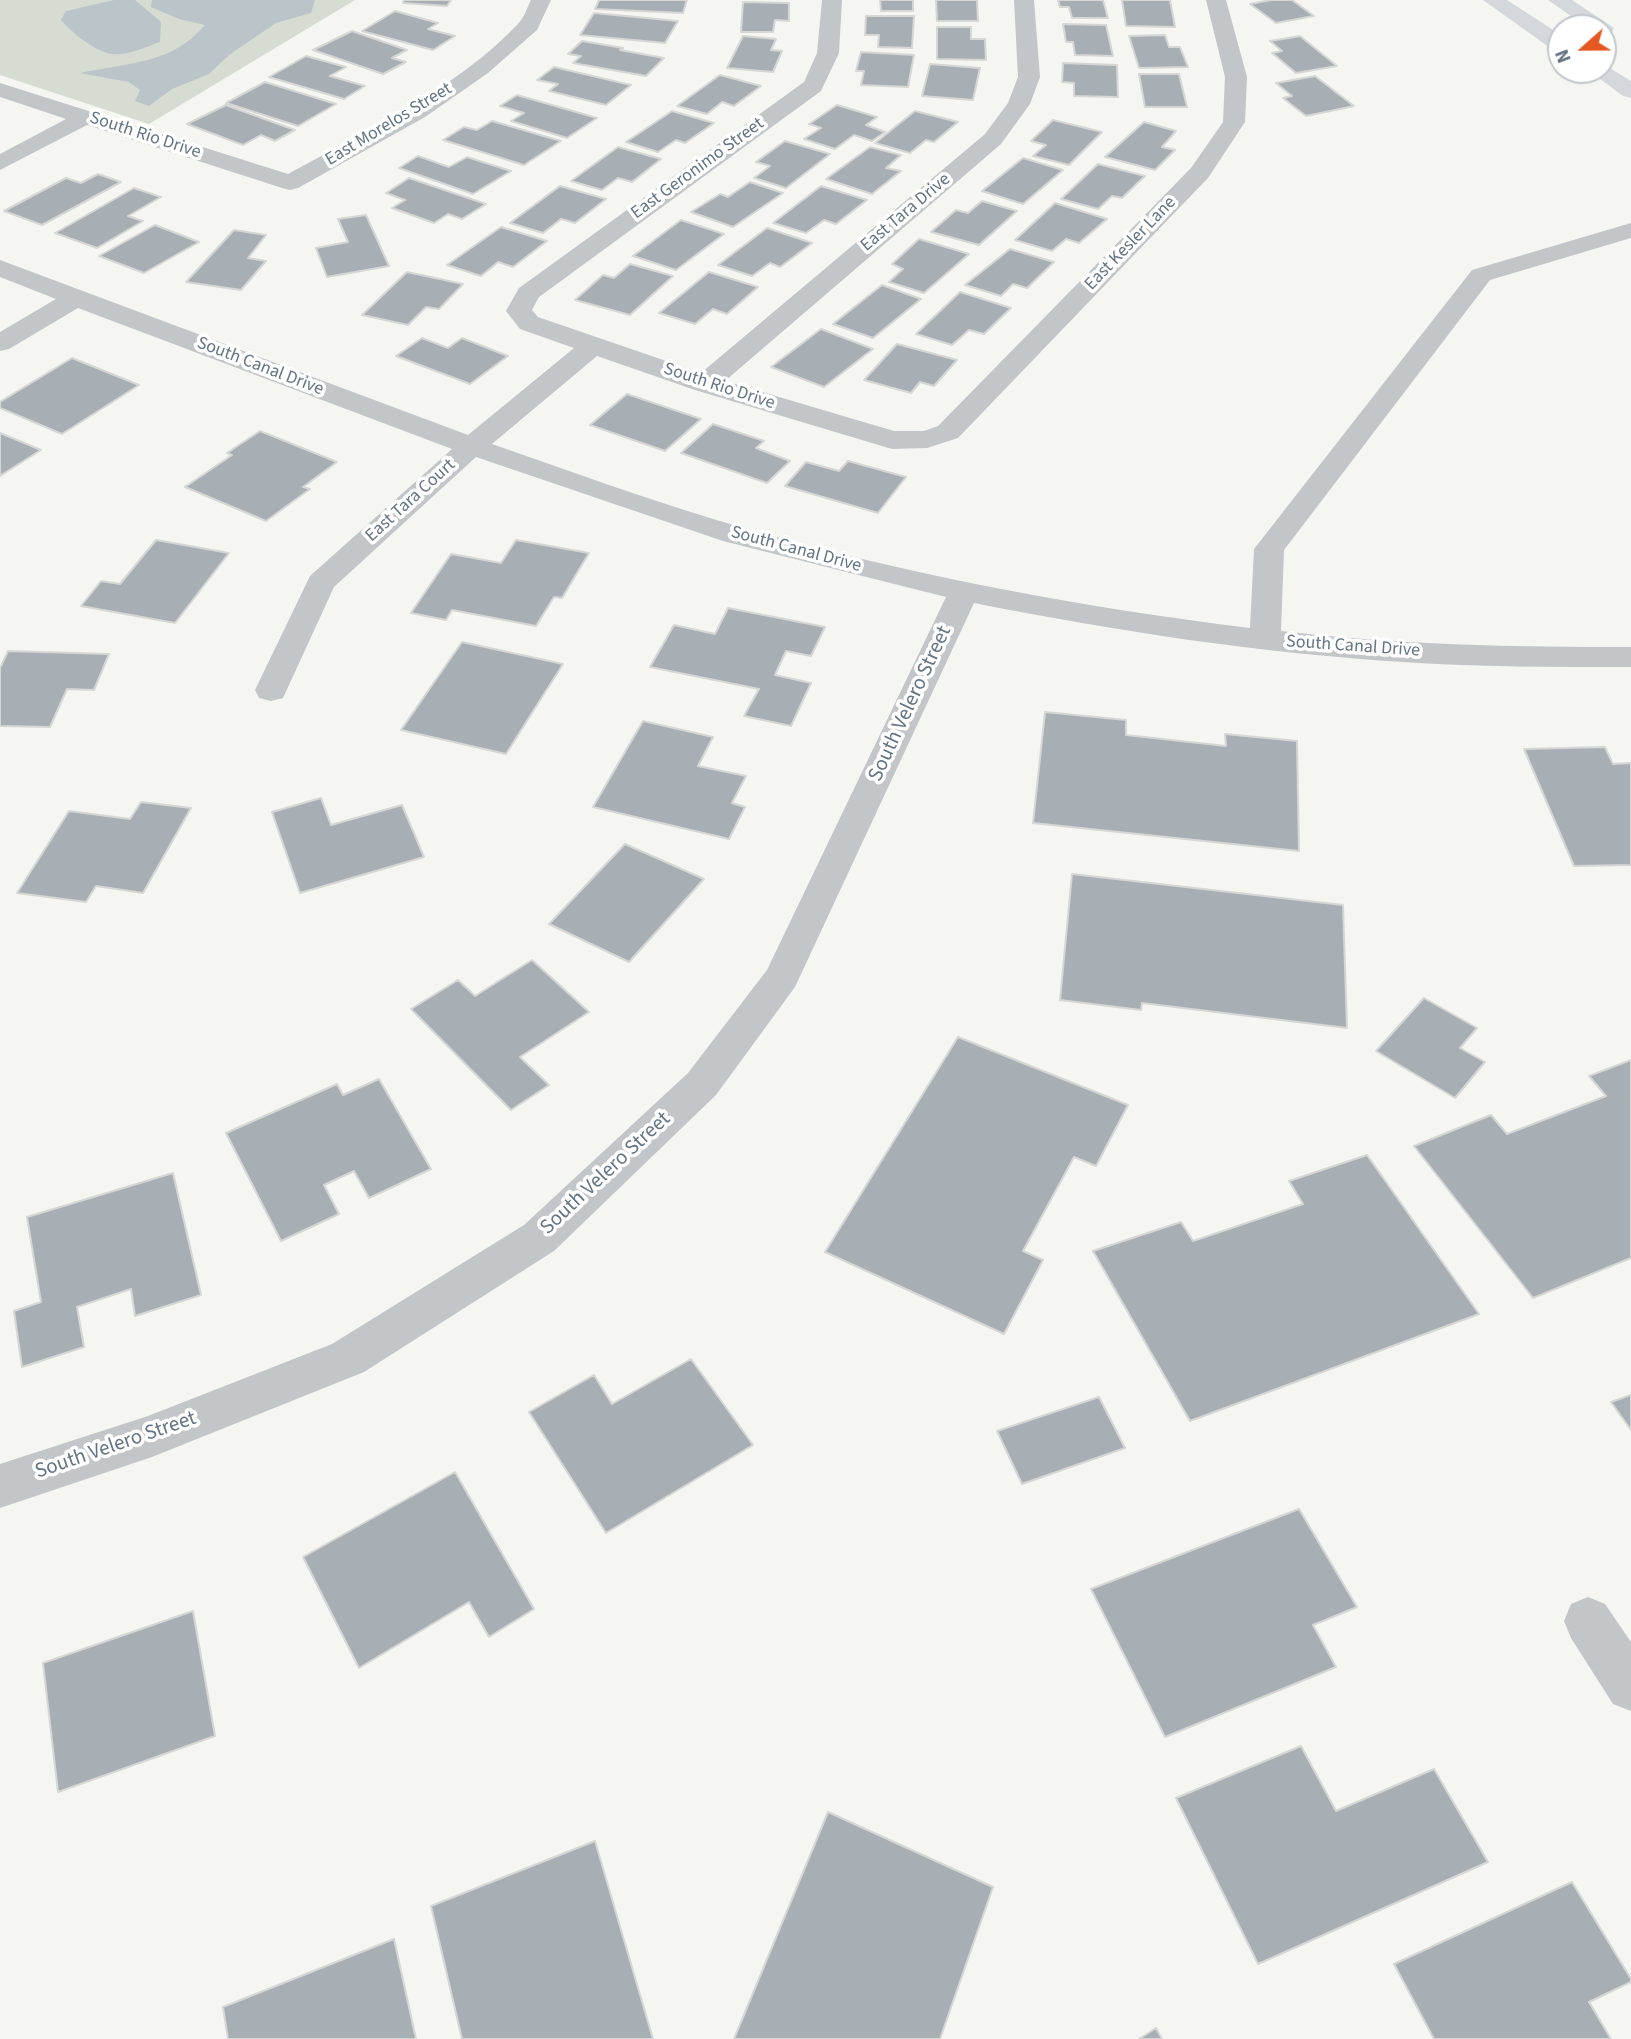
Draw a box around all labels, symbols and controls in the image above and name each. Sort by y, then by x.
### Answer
north arrow [1547,14,1617,84]
text: N [1549,45,1579,67]
street label: East Morelos Street [322,79,456,171]
street label: South Rio Drive [87,108,203,164]
street label: East Geronimo Street [627,114,769,224]
street label: East Tara Drive [857,169,955,257]
street label: East Kesler Lane [1081,193,1181,295]
street label: South Canal Drive [194,333,326,401]
street label: South Rio Drive [661,359,777,415]
street label: East Tara Court [362,455,460,547]
street label: South Canal Drive [728,522,864,578]
street label: South Velero Street [864,622,958,786]
street label: South Canal Drive [1285,632,1421,662]
street label: South Velero Street [536,1107,676,1241]
street label: South Velero Street [32,1407,200,1485]

